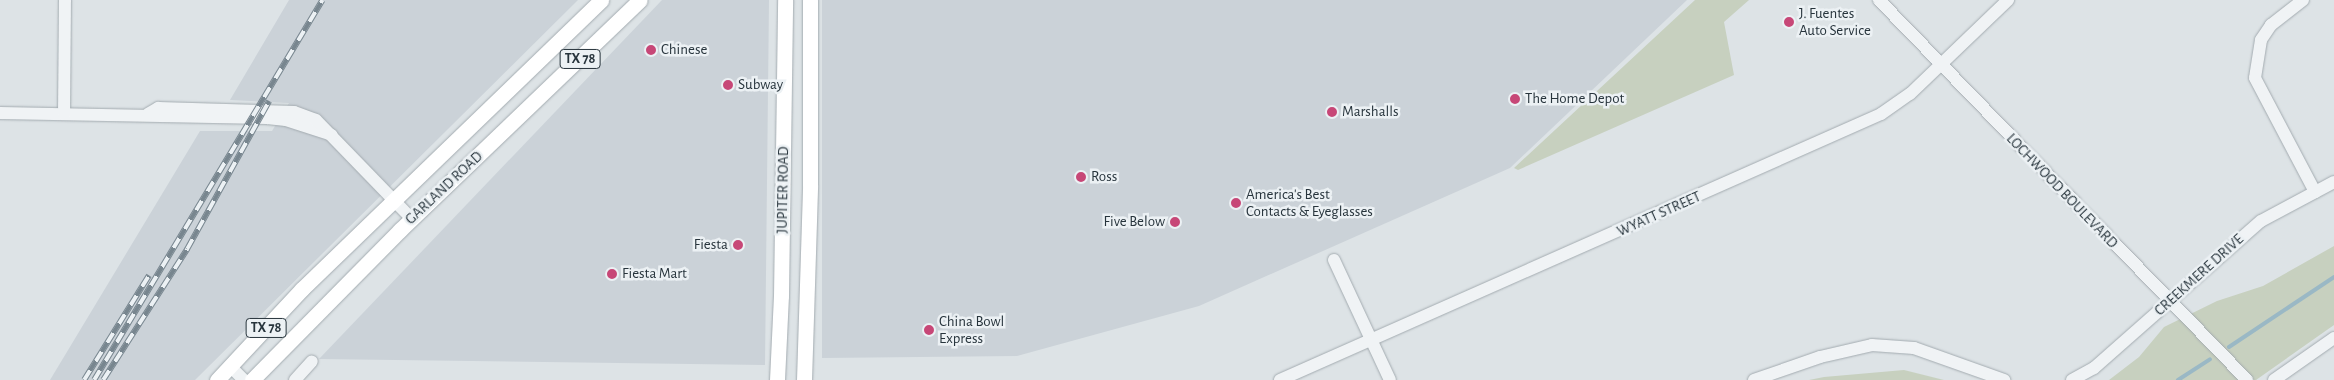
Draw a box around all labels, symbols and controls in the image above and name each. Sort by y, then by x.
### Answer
place label: J. Fuentes Auto Service [1799,4,1871,39]
marker: J. Fuentes Auto Service [1783,16,1795,28]
place label: Chinese [661,41,707,59]
marker: Chinese [645,44,657,56]
road number: TX 78 [559,48,601,70]
place label: Subway [738,76,783,94]
marker: Subway [722,79,734,91]
place label: The Home Depot [1525,90,1624,108]
marker: The Home Depot [1509,93,1521,105]
place label: Marshalls [1342,103,1399,121]
marker: Marshalls [1326,106,1338,118]
street label: LOCHWOOD BOULEVARD [2002,130,2122,252]
street label: JUPITER ROAD [773,146,793,234]
street label: GARLAND ROAD [402,148,486,228]
place label: Ross [1091,168,1117,186]
marker: Ross [1075,171,1087,183]
place label: America's Best Contacts & Eyeglasses [1246,185,1373,220]
street label: WYATT STREET [1614,187,1704,241]
marker: America's Best Contacts & Eyeglasses [1230,197,1242,209]
place label: Five Below [1104,213,1165,231]
marker: Five Below [1169,216,1181,228]
street label: CREEKMERE DRIVE [2151,230,2247,320]
place label: Fiesta [694,236,728,254]
marker: Fiesta [732,239,744,251]
place label: Fiesta Mart [622,265,687,283]
marker: Fiesta Mart [606,268,618,280]
place label: China Bowl Express [939,312,1004,347]
road number: TX 78 [245,316,287,339]
marker: China Bowl Express [923,324,935,336]

